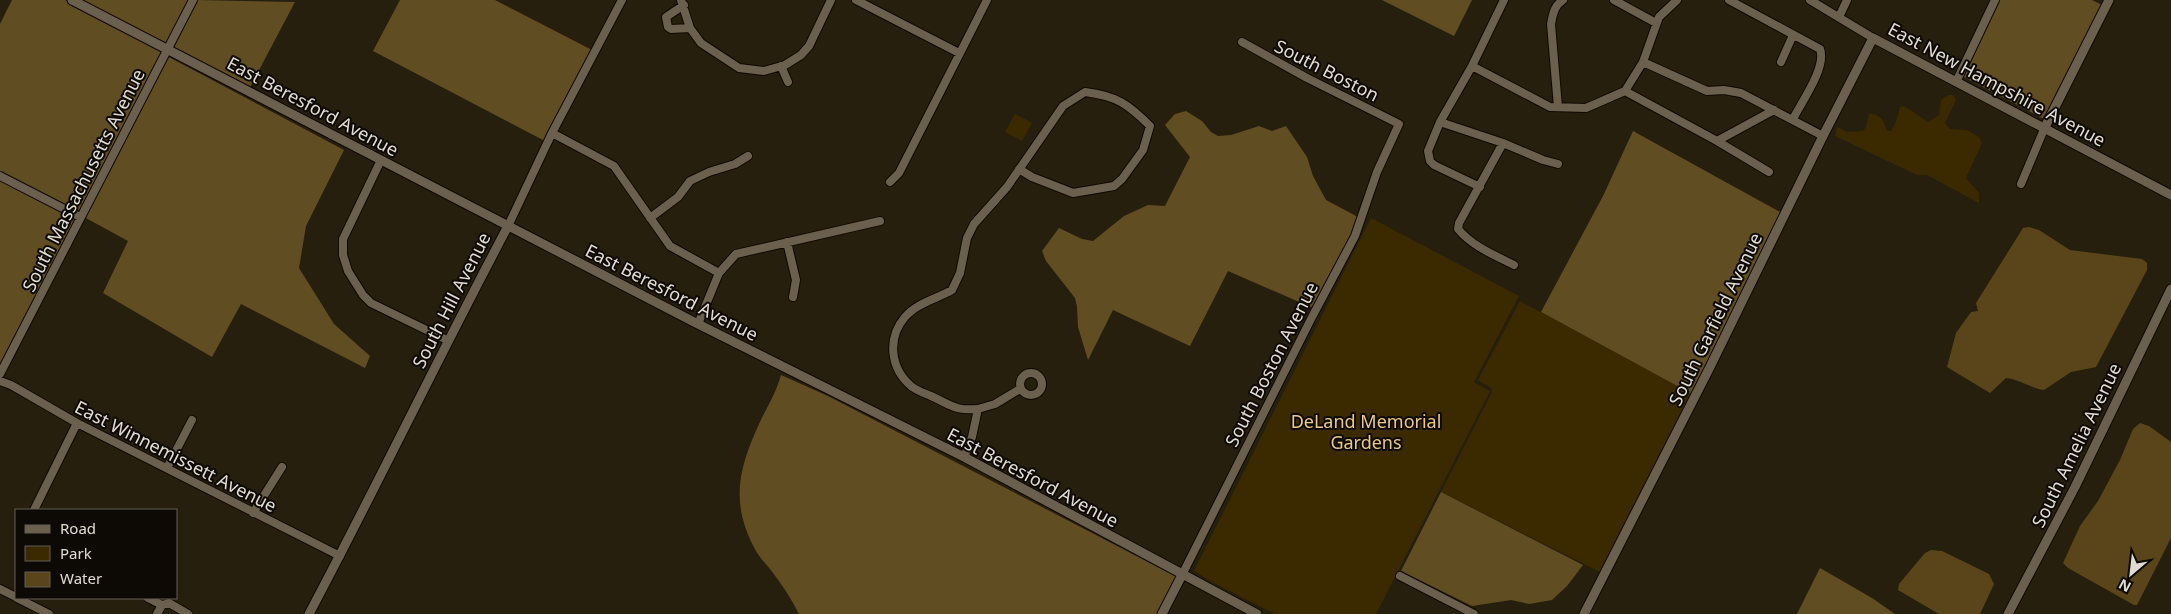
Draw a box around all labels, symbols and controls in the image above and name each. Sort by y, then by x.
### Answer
street label: East New Hampshire Avenue [1884,16,2110,152]
street label: South Boston [1271,33,1383,107]
street label: East Beresford Avenue [223,51,403,161]
street label: South Massachusetts Avenue [16,64,150,296]
street label: South Hill Avenue [406,228,496,372]
street label: South Garfield Avenue [1663,229,1767,409]
street label: East Beresford Avenue [582,238,762,346]
street label: South Boston Avenue [1219,278,1323,450]
street label: South Amelia Avenue [2026,359,2126,531]
street label: East Winnemissett Avenue [71,395,281,517]
park label: DeLand Memorial Gardens [1291,409,1441,454]
street label: East Beresford Avenue [943,422,1123,532]
legend [15,509,178,599]
text: Road [60,518,96,538]
text: Park [60,543,92,563]
north arrow [2106,549,2156,599]
text: Water [60,568,102,588]
text: N [2115,575,2134,597]

